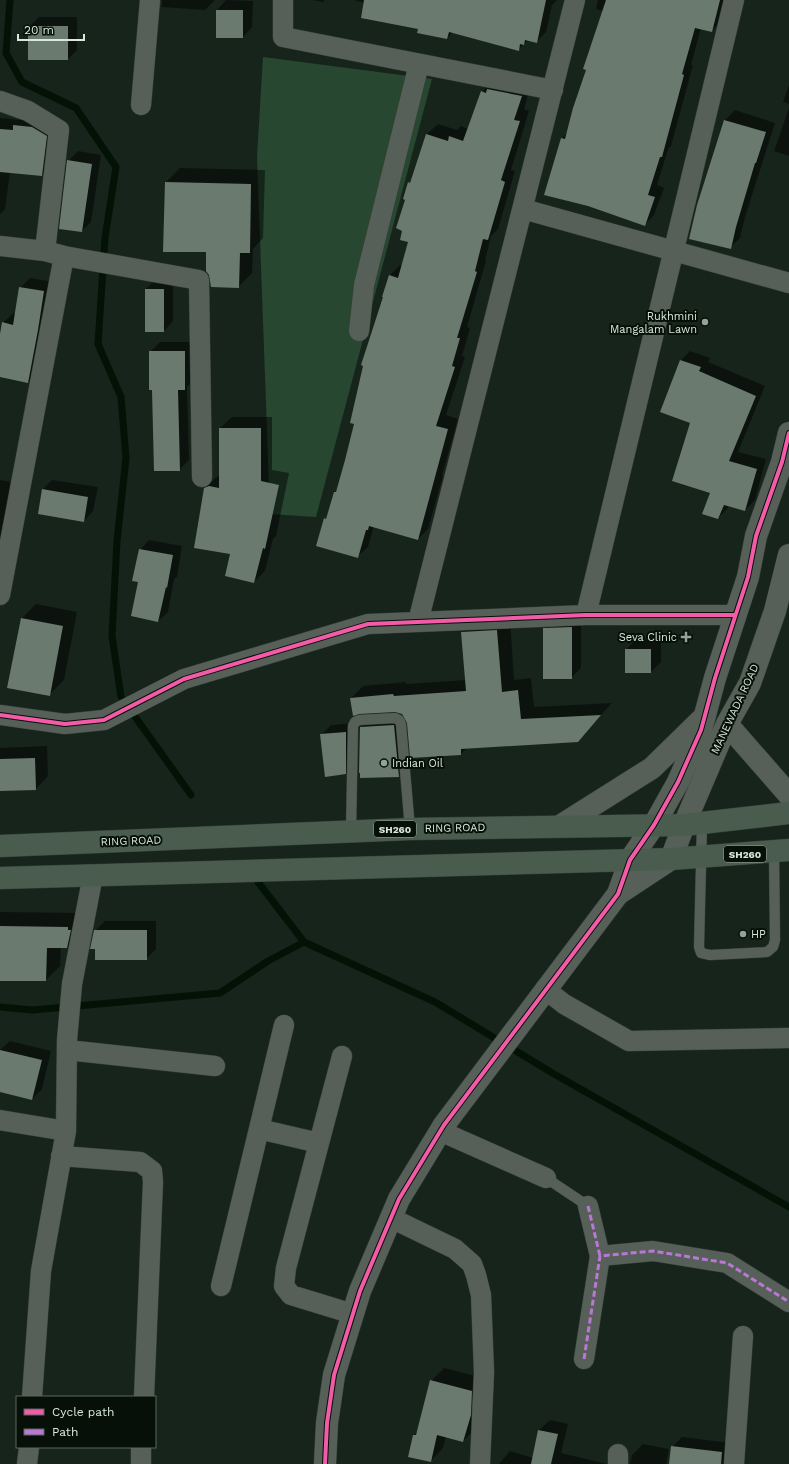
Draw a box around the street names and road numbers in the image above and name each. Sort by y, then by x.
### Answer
street label: MANEWADA ROAD [708,662,762,756]
road number: SH260 [374,821,416,837]
street label: RING ROAD [424,821,486,835]
street label: RING ROAD [100,833,162,849]
road number: SH260 [724,846,766,862]

